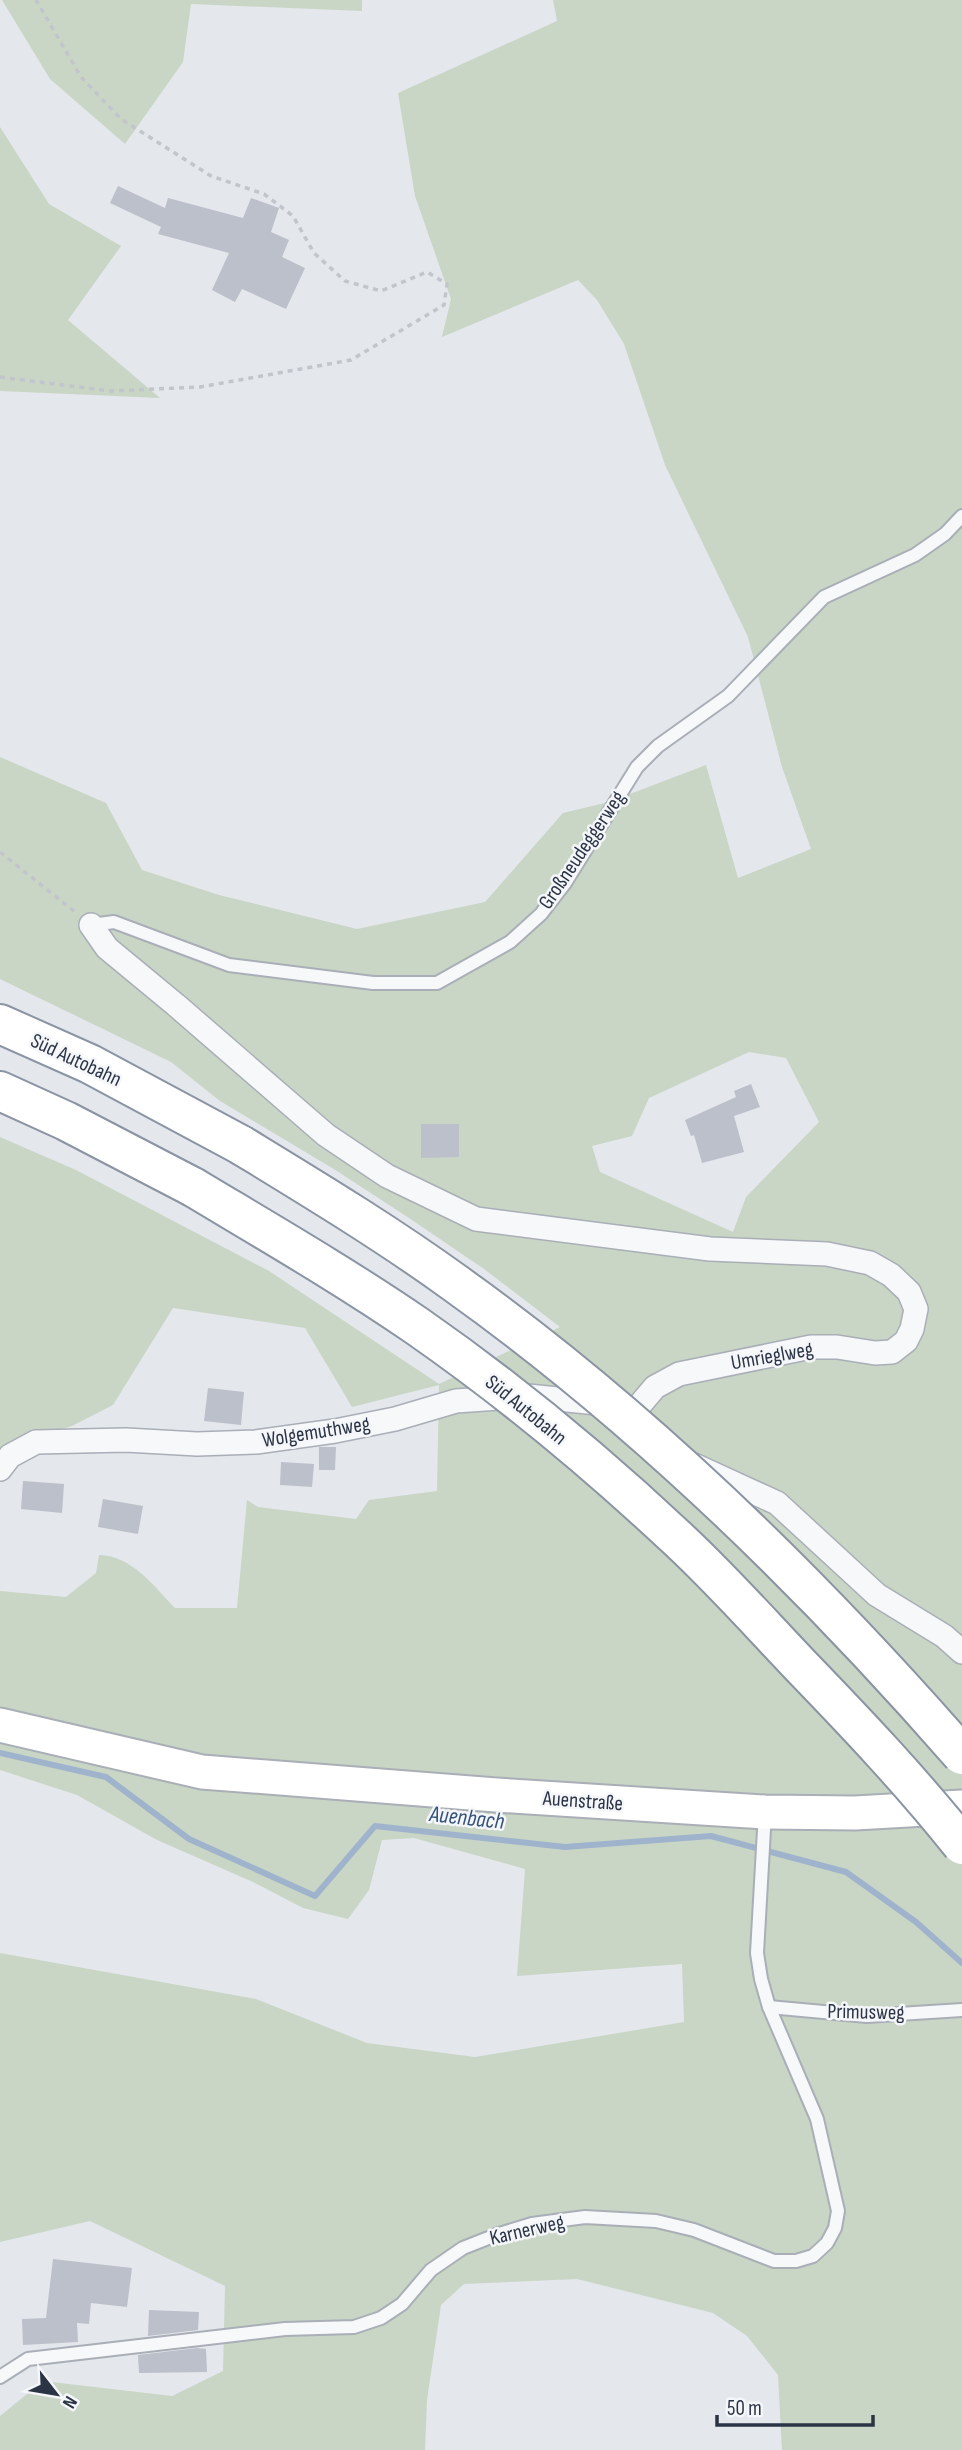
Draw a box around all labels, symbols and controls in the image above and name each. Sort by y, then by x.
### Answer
street label: Großneudeggerweg [533,786,631,914]
street label: Süd Autobahn [27,1028,125,1092]
street label: Umrieglweg [729,1336,815,1376]
street label: Süd Autobahn [480,1370,572,1450]
street label: Wolgemuthweg [260,1411,372,1453]
street label: Auenstraße [541,1786,624,1816]
water label: Auenbach [427,1800,506,1836]
street label: Primusweg [827,1999,905,2025]
street label: Karnerweg [487,2209,567,2251]
north arrow [21,2359,91,2429]
scale bar [717,2384,873,2428]
text: N [57,2392,82,2412]
text: 50 m [727,2396,762,2421]

